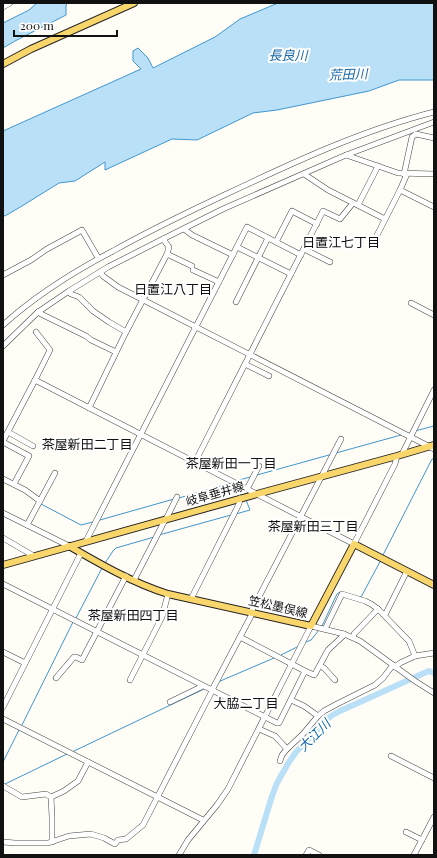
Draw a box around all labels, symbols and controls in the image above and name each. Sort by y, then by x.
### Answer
scale bar [14,12,117,38]
text: 200 m [20,17,54,33]
water label: 長良川 [268,46,309,63]
water label: 荒田川 [328,64,370,83]
district label: 日置江七丁目 [302,233,380,250]
district label: 日置江八丁目 [134,280,212,297]
district label: 茶屋新田二丁目 [41,435,133,452]
district label: 茶屋新田一丁目 [185,454,277,471]
street label: 岐阜垂井線 [184,477,246,509]
district label: 茶屋新田三丁目 [267,517,359,534]
street label: 笠松墨俣線 [247,591,309,621]
district label: 茶屋新田四丁目 [87,606,179,623]
district label: 大脇二丁目 [213,694,279,711]
water label: 大江川 [294,713,335,754]

